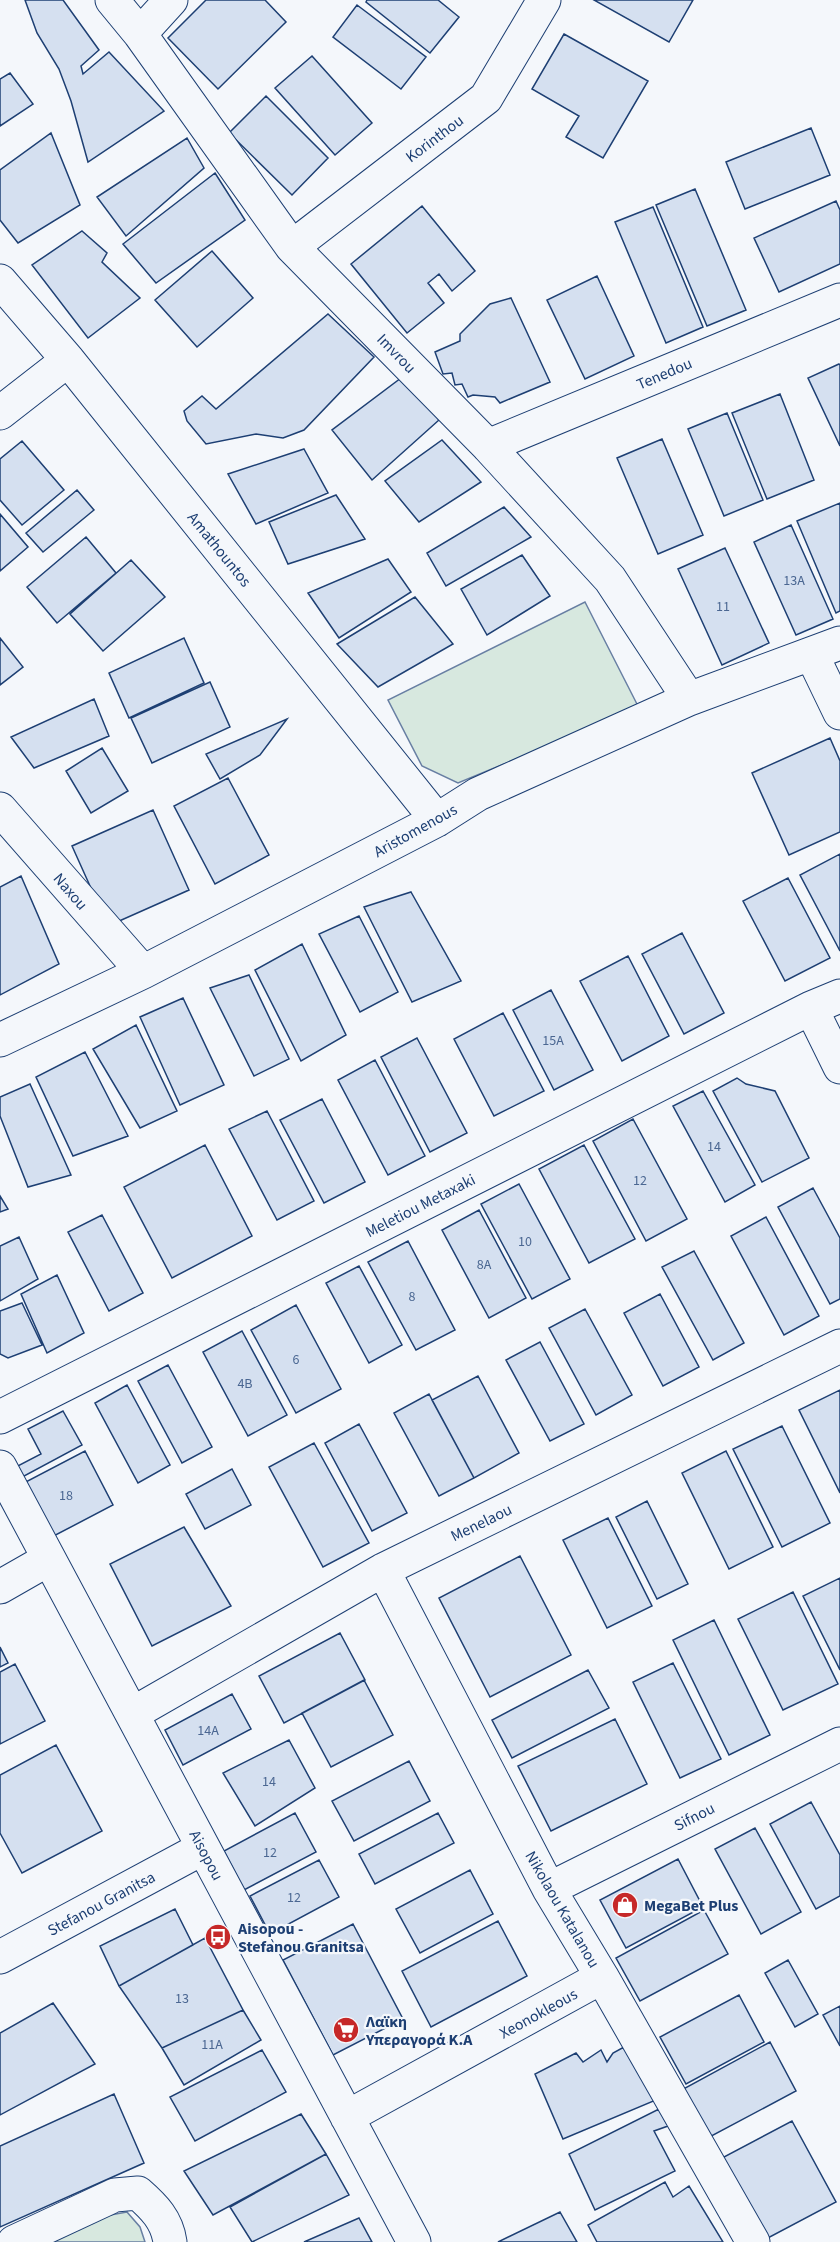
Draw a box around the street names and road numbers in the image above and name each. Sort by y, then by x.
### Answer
street label: Korinthou [401,110,468,168]
street label: Imvrou [372,329,421,378]
street label: Tenedou [633,352,696,395]
street label: Amathountos [182,508,256,592]
street label: Aristomenous [370,799,462,863]
street label: Naxou [48,868,93,915]
street label: Meletiou Metaxaki [362,1169,479,1243]
street label: Menelaou [447,1499,516,1547]
street label: Sifnou [670,1797,719,1837]
street label: Aisopou [184,1826,229,1885]
street label: Nikolaou Katalanou [520,1847,605,1972]
street label: Stefanou Granitsa [44,1866,159,1941]
street label: Xeonokleous [495,1983,582,2044]

